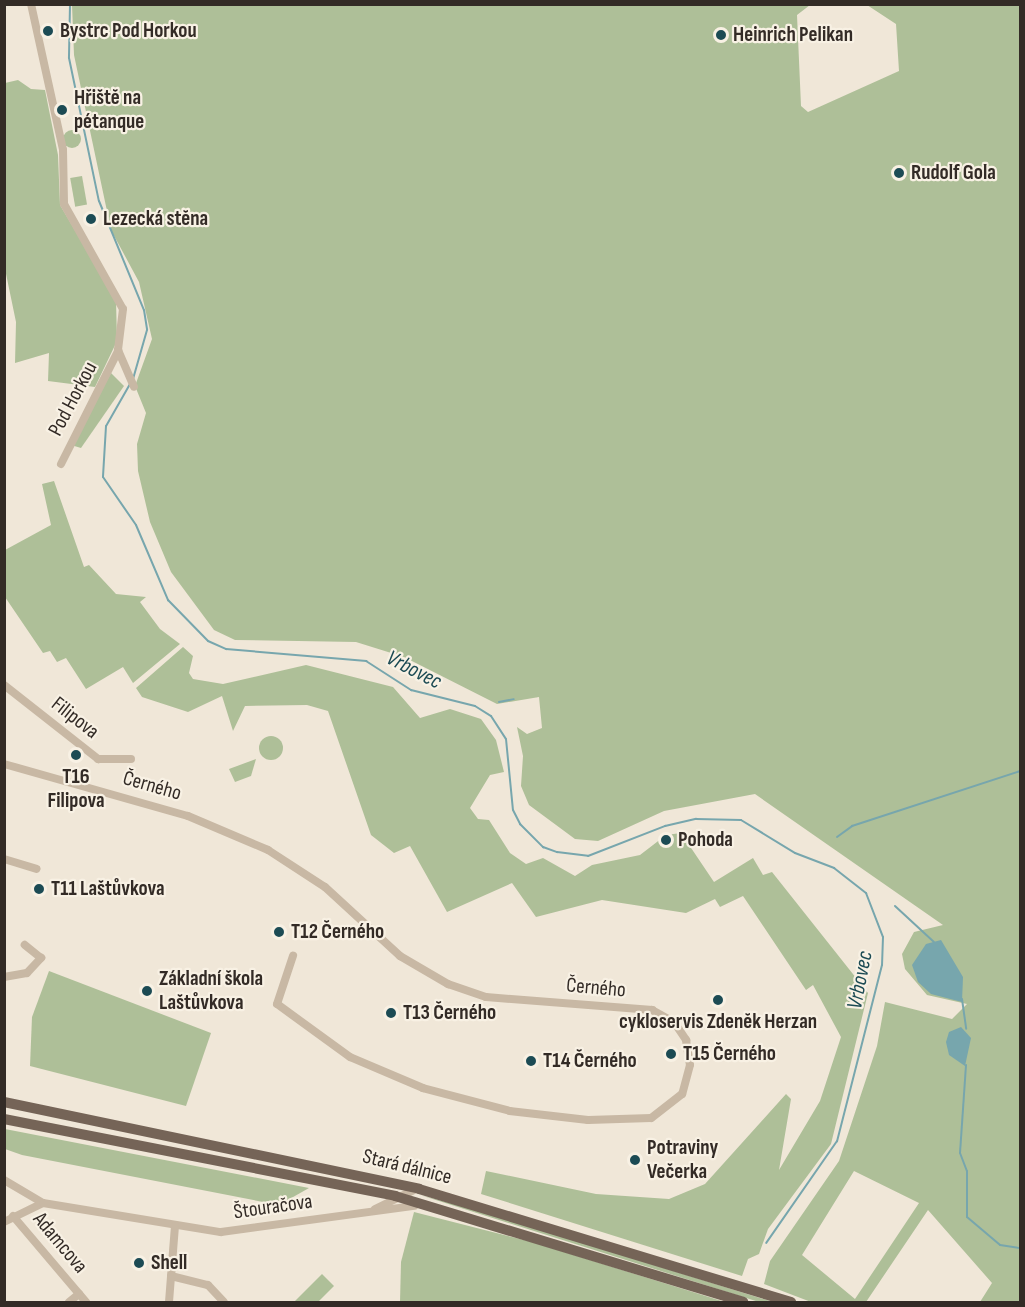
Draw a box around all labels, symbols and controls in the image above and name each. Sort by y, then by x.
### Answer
place label: Bystrc Pod Horkou [60,18,197,44]
place label: Heinrich Pelikan [733,22,853,48]
marker: Bystrc Pod Horkou [41,24,55,38]
marker: Heinrich Pelikan [714,28,728,42]
place label: Hřiště na pétanque [74,85,144,135]
marker: Hřiště na pétanque [55,103,69,117]
place label: Rudolf Gola [911,160,996,186]
marker: Rudolf Gola [892,166,906,180]
place label: Lezecká stěna [103,206,208,232]
marker: Lezecká stěna [84,212,98,226]
street label: Pod Horkou [43,358,103,440]
water label: Vrbovec [382,645,446,695]
street label: Filipova [46,692,104,744]
marker: T16 Filipova [69,748,83,762]
place label: T16 Filipova [47,764,105,814]
street label: Černého [120,766,184,806]
place label: Pohoda [678,827,733,853]
marker: Pohoda [659,833,673,847]
place label: T11 Laštůvkova [51,876,165,902]
marker: T11 Laštůvkova [32,882,46,896]
place label: T12 Černého [291,919,384,945]
marker: T12 Černého [272,925,286,939]
water label: Vrbovec [841,949,879,1011]
place label: Základní škola Laštůvkova [159,966,263,1016]
street label: Černého [565,973,627,1003]
marker: Základní škola Laštůvkova [140,984,154,998]
marker: cykloservis Zdeněk Herzan [711,993,725,1007]
place label: T13 Černého [403,1000,496,1026]
marker: T13 Černého [384,1006,398,1020]
place label: cykloservis Zdeněk Herzan [619,1009,817,1035]
place label: T15 Černého [683,1041,776,1067]
marker: T15 Černého [664,1047,678,1061]
place label: T14 Černého [543,1048,637,1074]
marker: T14 Černého [524,1054,538,1068]
place label: Potraviny Večerka [647,1135,718,1185]
street label: Stará dálnice [360,1144,454,1190]
marker: Potraviny Večerka [628,1153,642,1167]
street label: Štouračova [232,1189,314,1225]
street label: Adamcova [27,1207,93,1279]
place label: Shell [151,1250,187,1276]
marker: Shell [132,1256,146,1270]

